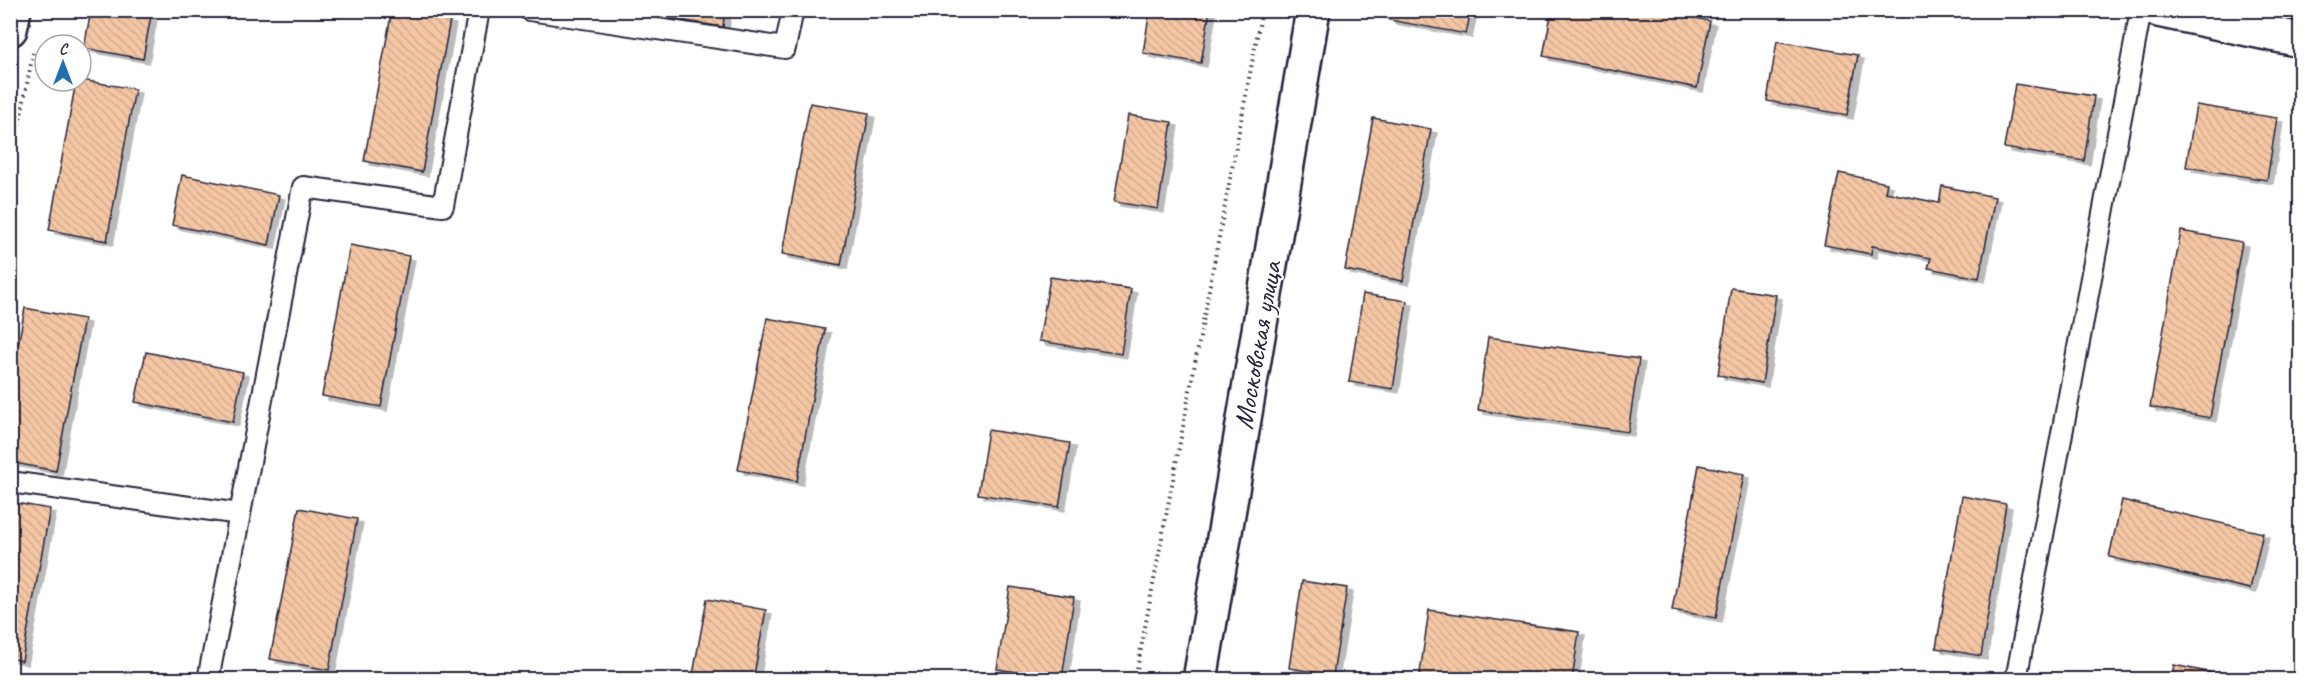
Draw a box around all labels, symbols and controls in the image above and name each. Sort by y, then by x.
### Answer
north arrow [33,33,93,93]
text: С [59,39,69,59]
street label: Московская улица [1225,257,1289,432]

